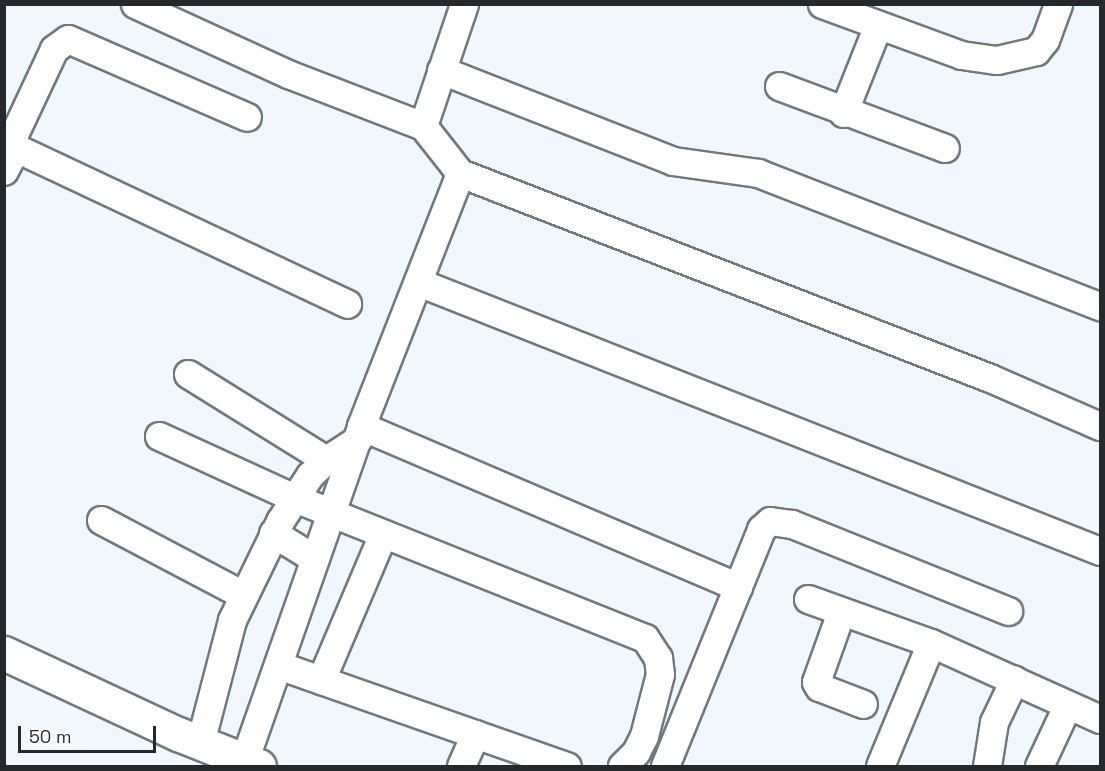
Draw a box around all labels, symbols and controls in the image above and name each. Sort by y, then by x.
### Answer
scale bar [21,714,159,752]
text: 50 m [29,725,71,748]

